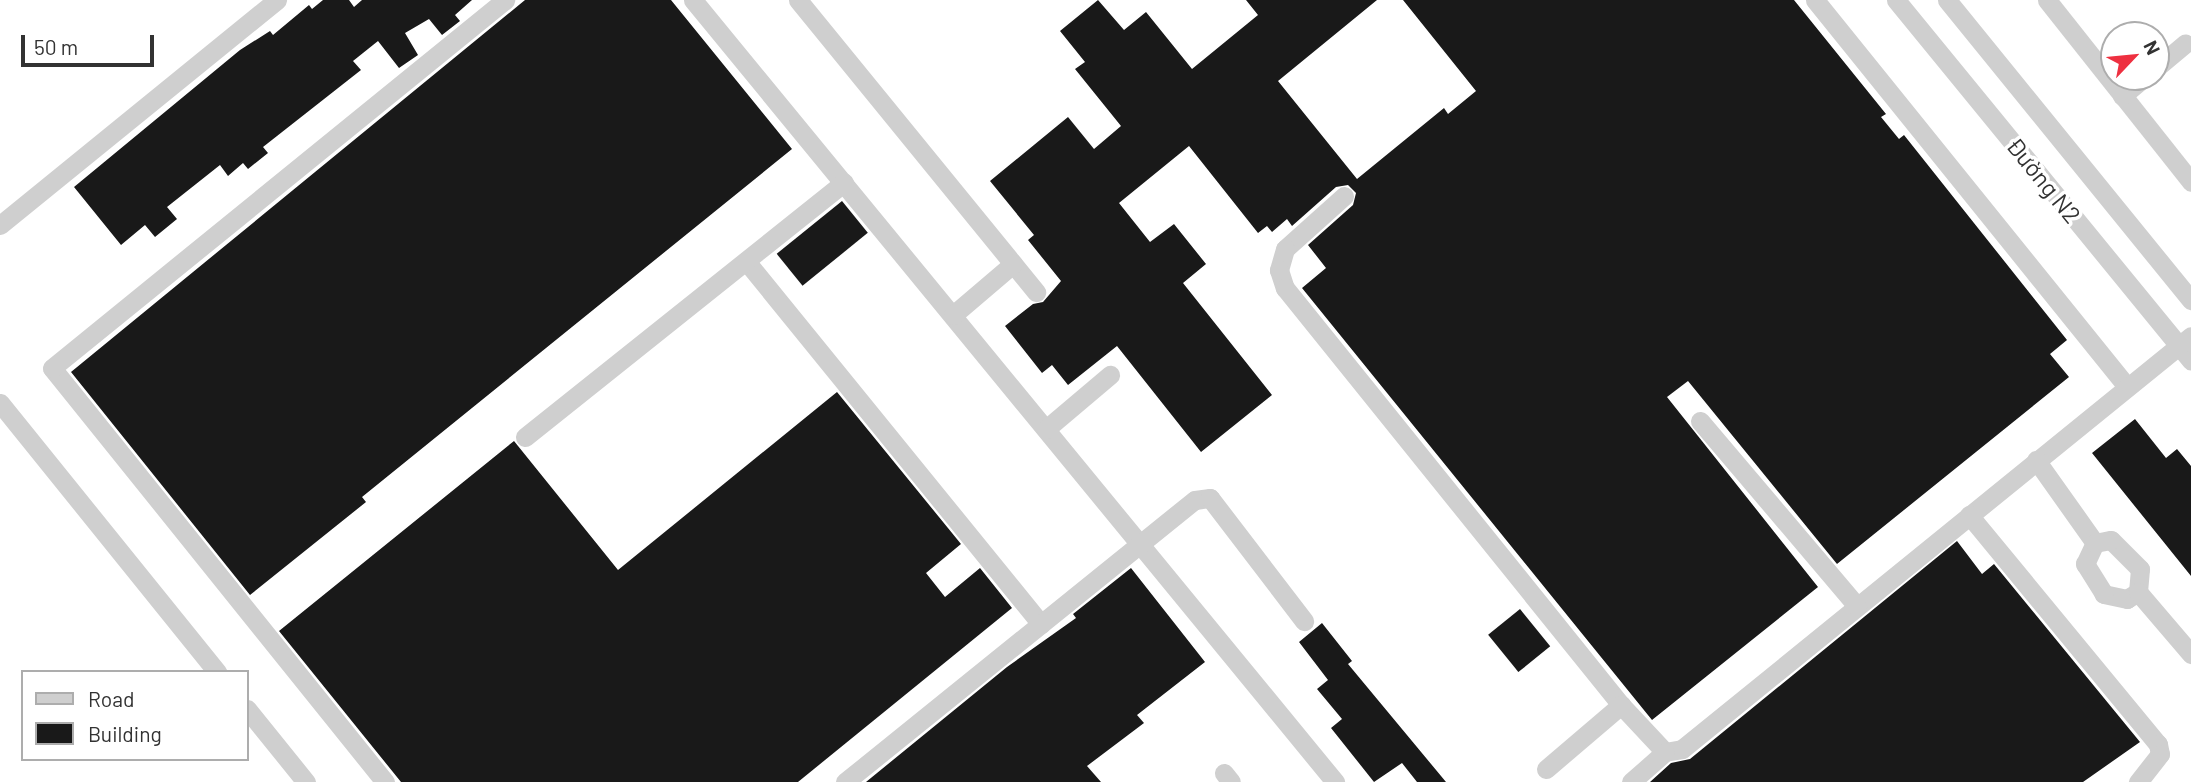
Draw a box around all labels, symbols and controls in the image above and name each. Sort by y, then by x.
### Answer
scale bar [24,21,158,65]
north arrow [2100,21,2170,91]
text: 50 m [34,34,78,59]
text: N [2139,37,2166,58]
street label: Đường N2 [2001,131,2087,229]
legend [21,670,248,761]
text: Road [88,686,134,711]
text: Building [88,721,162,746]

